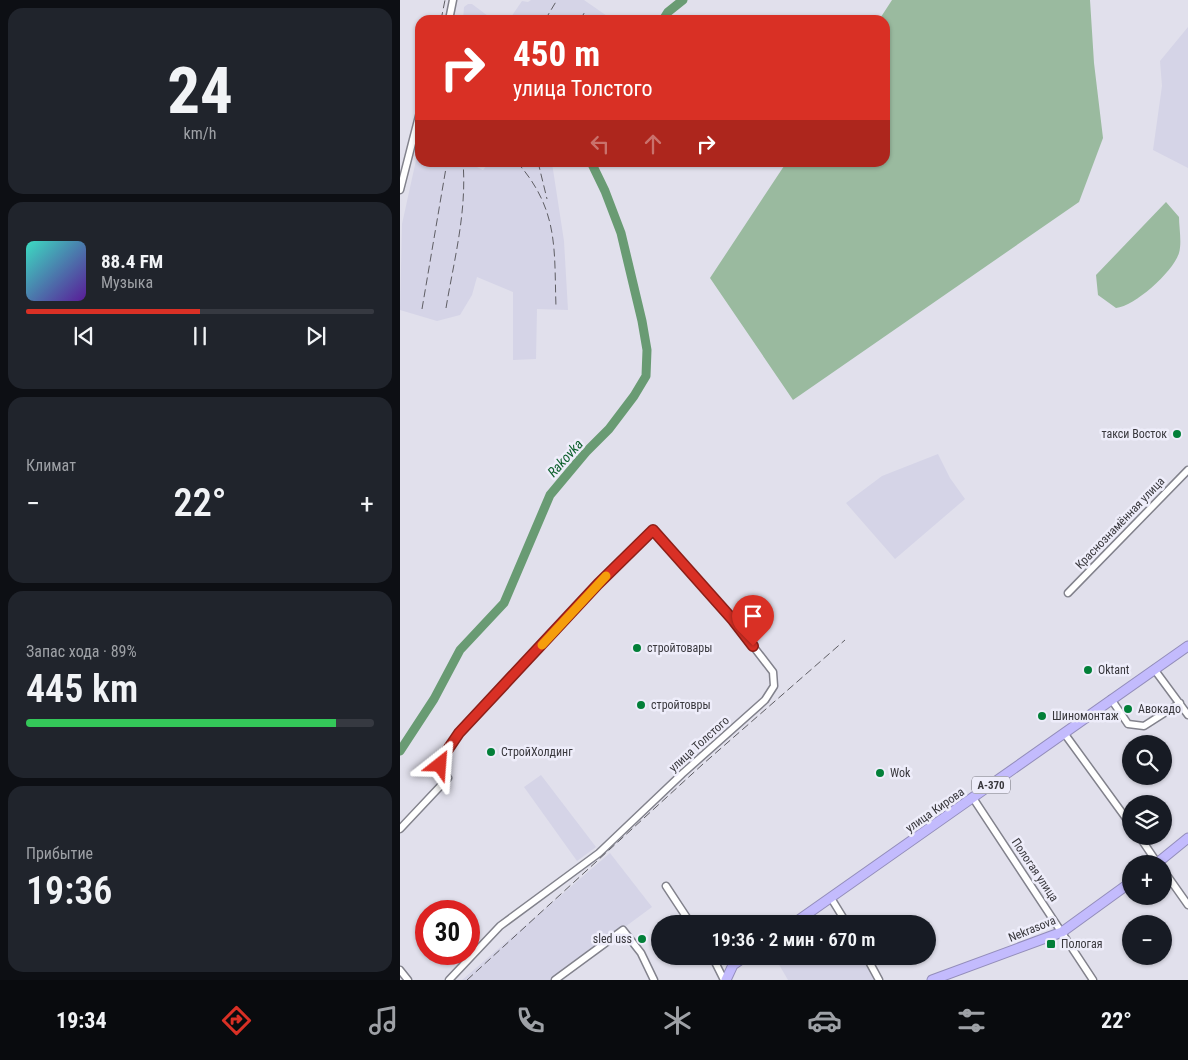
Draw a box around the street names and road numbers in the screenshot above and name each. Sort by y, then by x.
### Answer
street label: Краснознамённая улица [1073,474,1168,572]
street label: улица Толстого [666,713,732,775]
road number: А-370 [972,776,1010,794]
street label: улица Кирова [903,785,967,835]
street label: Пологая улица [1009,836,1061,905]
street label: Nekrasova [1006,913,1058,945]

